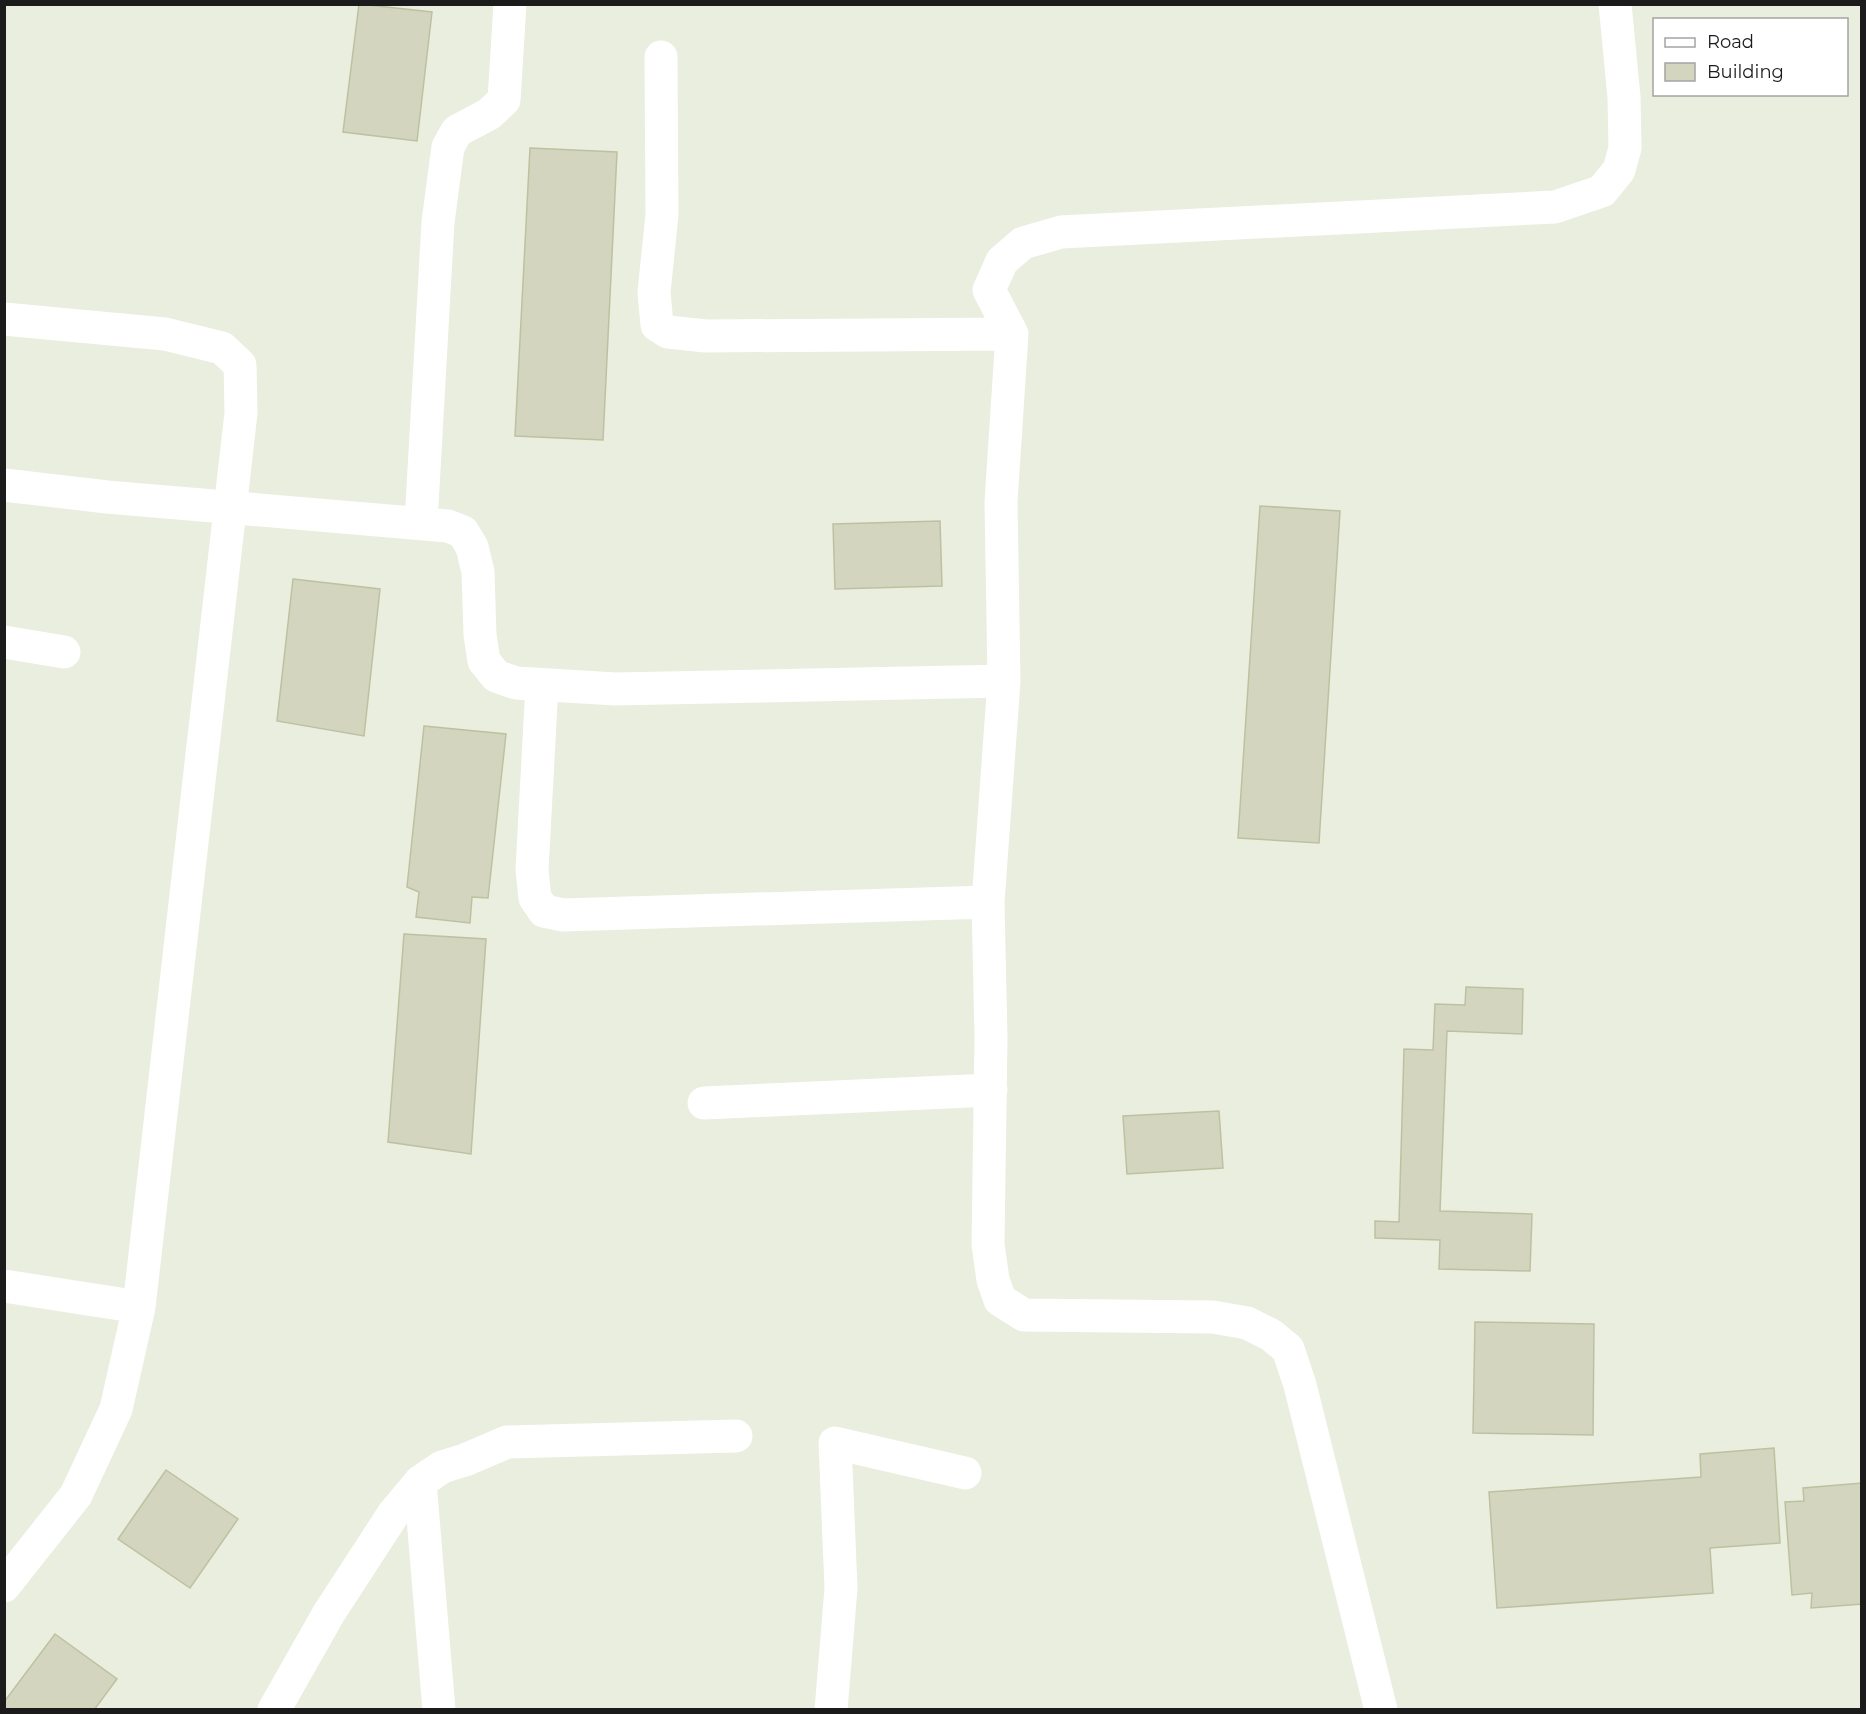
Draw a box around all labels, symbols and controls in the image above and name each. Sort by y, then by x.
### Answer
legend [1653,18,1848,96]
text: Road [1707,31,1754,53]
text: Building [1707,61,1784,83]

